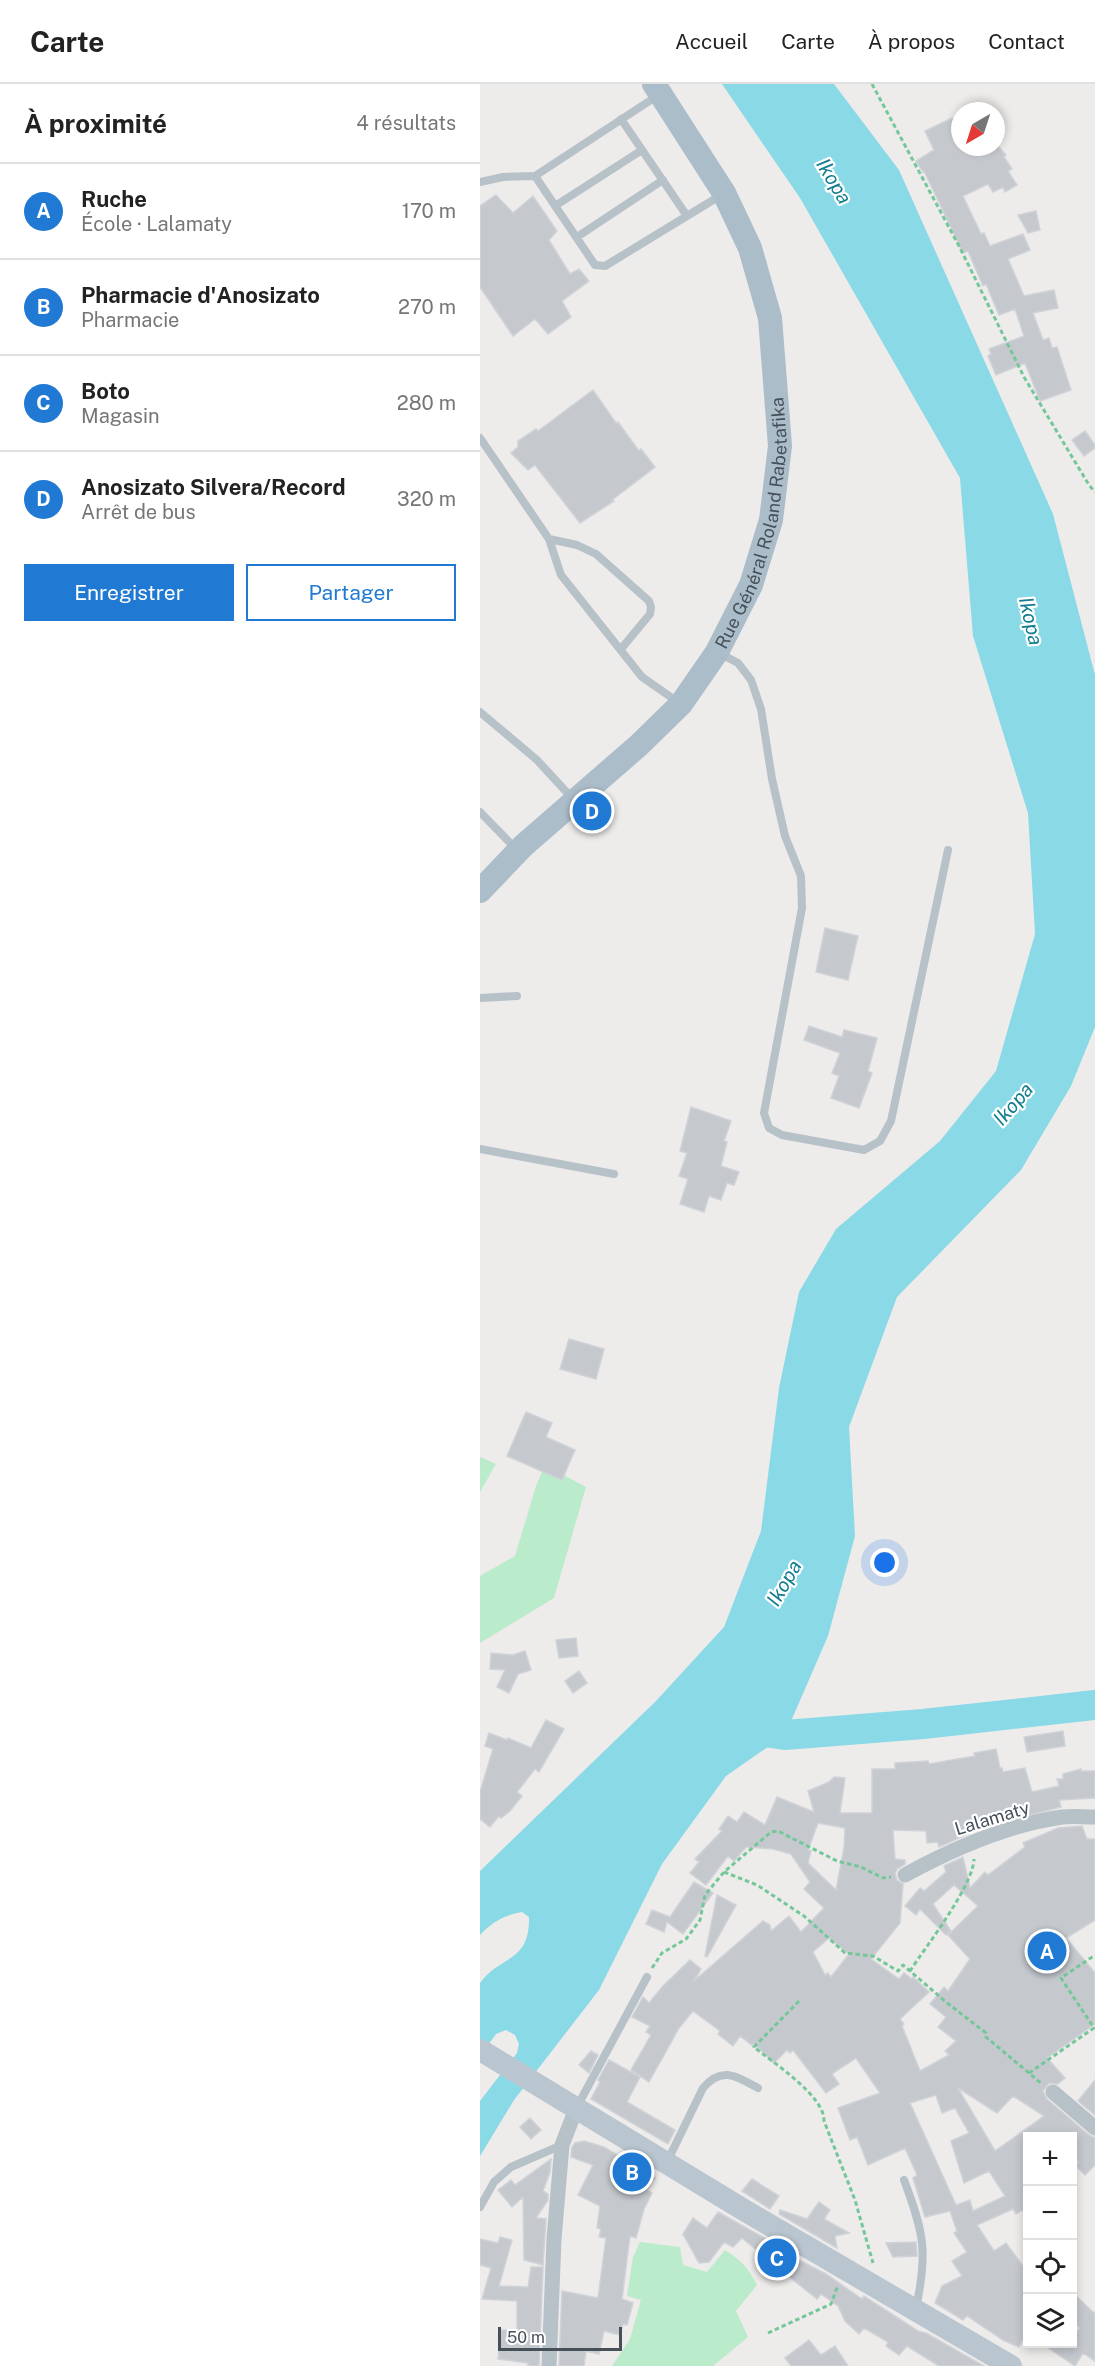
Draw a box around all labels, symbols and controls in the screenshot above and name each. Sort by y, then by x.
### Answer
text: Carte [30,25,104,58]
text: Accueil [675,29,748,54]
text: Carte [781,29,835,54]
text: À propos [868,29,955,54]
text: Contact [988,29,1065,54]
north arrow [951,102,1005,156]
text: À proximité [24,108,167,139]
text: 4 résultats [356,111,456,135]
water label: Ikopa [811,154,857,208]
text: Ruche [81,186,147,212]
text: A [36,199,51,223]
text: 170 m [402,199,456,223]
text: École · Lalamaty [81,212,232,236]
text: Pharmacie d'Anosizato [81,282,320,308]
text: B [37,295,50,319]
text: 270 m [398,295,456,319]
text: Pharmacie [81,308,179,332]
text: Boto [81,378,130,404]
text: C [36,391,51,415]
text: 280 m [397,391,456,415]
street label: Rue Général Roland Rabetafika [710,397,791,652]
text: Magasin [81,404,160,428]
text: Anosizato Silvera/Record [81,474,346,500]
text: D [36,487,51,511]
text: 320 m [397,487,456,511]
text: Arrêt de bus [81,500,196,524]
button: Enregistrer [24,564,234,621]
button: Partager [246,564,456,621]
water label: Ikopa [1014,594,1048,648]
pin: D [572,788,612,834]
water label: Ikopa [988,1078,1038,1130]
your location [870,1548,899,1577]
water label: Ikopa [761,1556,807,1610]
street label: Lalamaty [952,1797,1032,1839]
pin: A [1028,1928,1066,1974]
map controls [1023,2132,1077,2348]
button: + [1023,2132,1077,2186]
pin: B [612,2150,652,2194]
button: − [1023,2186,1077,2240]
pin: C [758,2236,796,2280]
button: locate [1023,2240,1077,2294]
button: layers [1023,2294,1077,2348]
scale bar [498,2324,622,2352]
text: 50 m [507,2328,545,2347]

